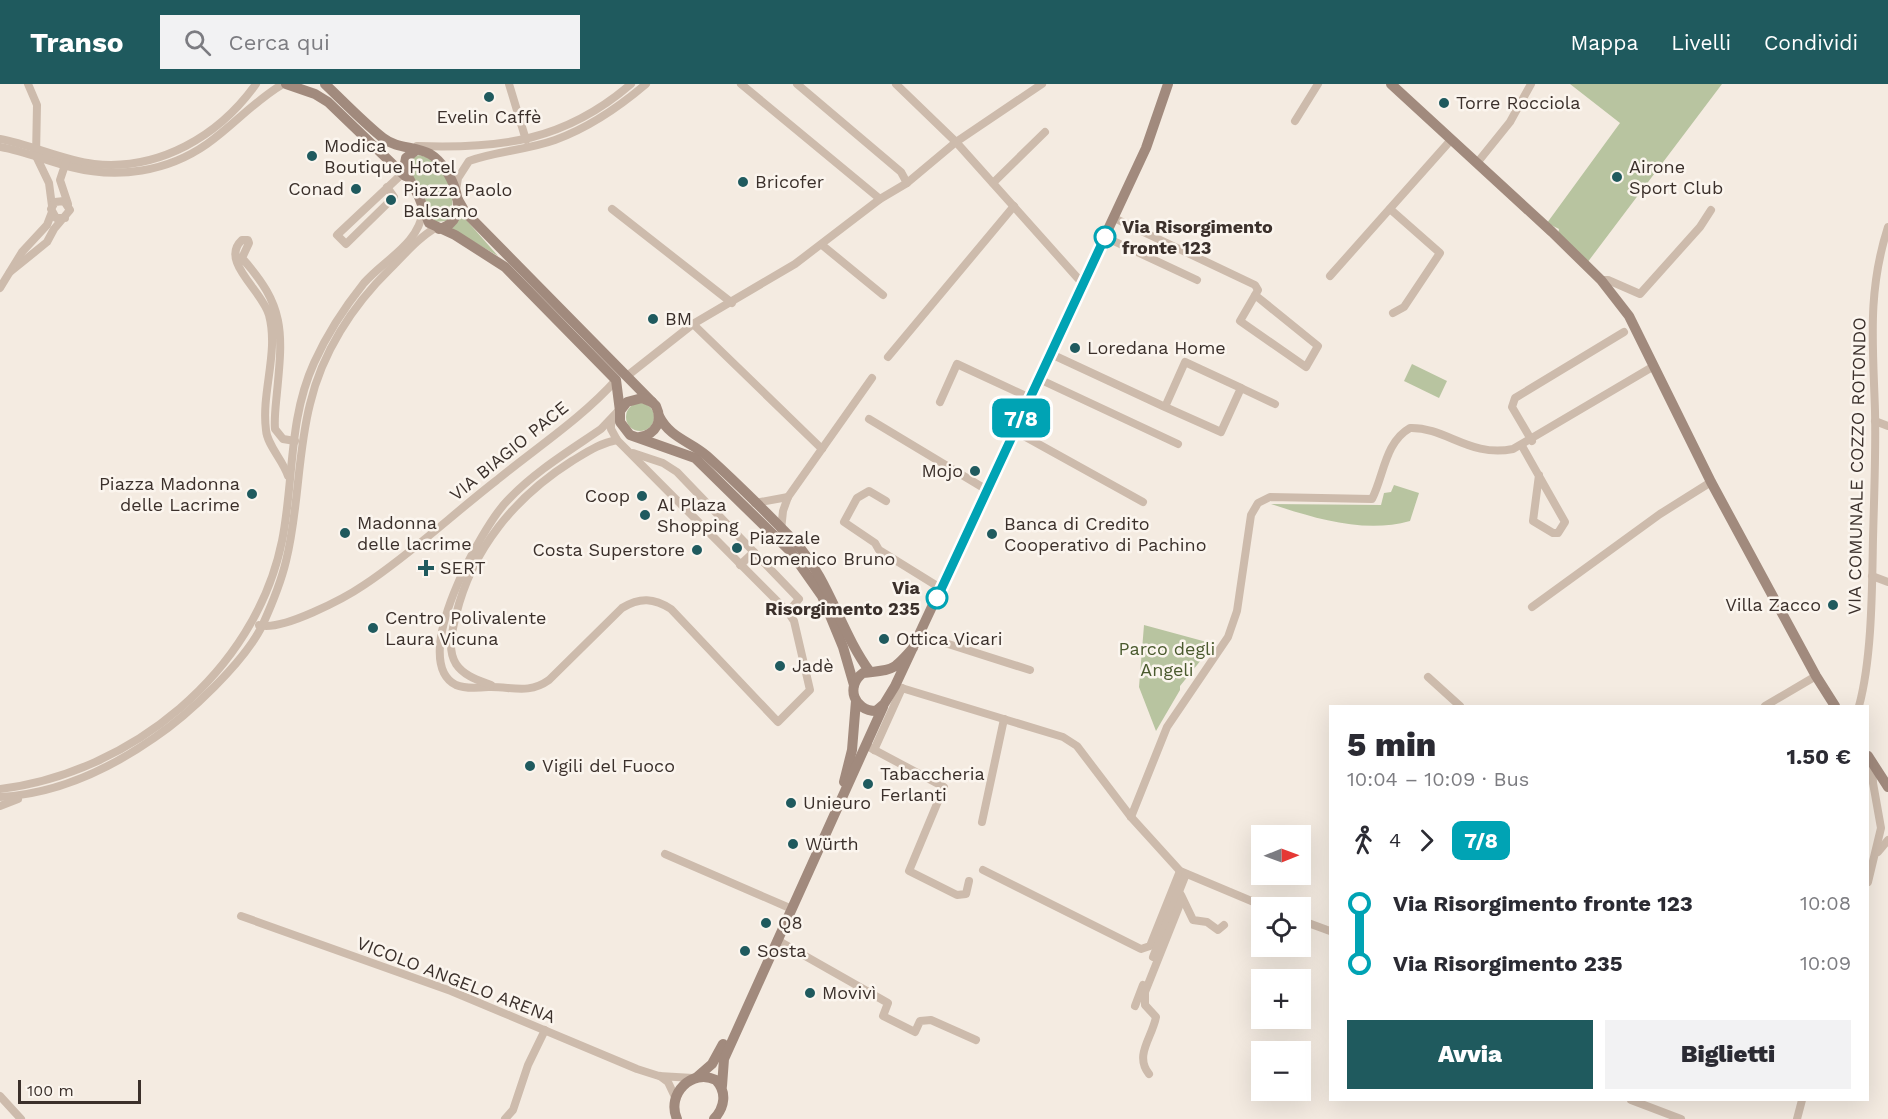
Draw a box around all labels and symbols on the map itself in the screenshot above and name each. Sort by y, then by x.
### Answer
marker: Evelin Caffè [482,90,496,104]
place label: Torre Rocciola [1456,92,1581,113]
marker: Torre Rocciola [1437,96,1451,110]
place label: Evelin Caffè [437,106,541,127]
place label: Modica Boutique Hotel [324,135,457,177]
marker: Modica Boutique Hotel [305,149,319,163]
place label: Airone Sport Club [1629,156,1723,198]
marker: Airone Sport Club [1610,170,1624,184]
place label: Bricofer [755,171,824,192]
marker: Bricofer [736,175,750,189]
place label: Conad [288,178,344,199]
place label: Piazza Paolo Balsamo [403,179,512,221]
marker: Conad [349,182,363,196]
marker: Piazza Paolo Balsamo [384,193,398,207]
place label: Via Risorgimento fronte 123 [1122,216,1273,258]
marker: Via Risorgimento fronte 123 [1094,226,1116,248]
place label: BM [665,308,692,329]
marker: BM [646,312,660,326]
street label: VIA COMUNALE COZZO ROTONDO [1843,317,1870,615]
place label: Loredana Home [1087,337,1226,358]
marker: Loredana Home [1068,341,1082,355]
street label: VIA BIAGIO PACE [445,396,572,505]
line badge: 7/8 [986,398,1056,438]
place label: Mojo [921,460,963,481]
marker: Mojo [968,464,982,478]
place label: Piazza Madonna delle Lacrime [99,473,240,515]
place label: Coop [585,485,630,506]
marker: Piazza Madonna delle Lacrime [245,487,259,501]
marker: Coop [635,489,649,503]
place label: Al Plaza Shopping [657,494,739,536]
marker: Al Plaza Shopping [638,508,652,522]
place label: Madonna delle lacrime [357,512,472,554]
place label: Banca di Credito Cooperativo di Pachino [1004,513,1207,555]
marker: Madonna delle lacrime [338,526,352,540]
place label: Piazzale Domenico Bruno [749,527,895,569]
marker: Banca di Credito Cooperativo di Pachino [985,527,999,541]
place label: Costa Superstore [532,539,685,560]
marker: Piazzale Domenico Bruno [730,541,744,555]
marker: Costa Superstore [690,543,704,557]
place label: SERT [440,557,486,578]
marker: SERT [417,559,435,577]
place label: Via Risorgimento 235 [765,577,921,619]
marker: Via Risorgimento 235 [926,587,948,609]
place label: Villa Zacco [1725,594,1821,615]
marker: Villa Zacco [1826,598,1840,612]
place label: Centro Polivalente Laura Vicuna [385,607,546,649]
marker: Centro Polivalente Laura Vicuna [366,621,380,635]
place label: Ottica Vicari [896,628,1002,649]
marker: Ottica Vicari [877,632,891,646]
park label: Parco degli Angeli [1119,638,1215,680]
place label: Jadè [792,655,834,676]
marker: Jadè [773,659,787,673]
place label: Vigili del Fuoco [542,755,675,776]
marker: Vigili del Fuoco [523,759,537,773]
place label: Tabaccheria Ferlanti [880,763,985,805]
marker: Tabaccheria Ferlanti [861,777,875,791]
place label: Unieuro [803,792,871,813]
marker: Unieuro [784,796,798,810]
north arrow [1251,825,1311,885]
place label: Würth [805,833,859,854]
marker: Würth [786,837,800,851]
place label: Q8 [778,912,803,933]
marker: Q8 [759,916,773,930]
street label: VICOLO ANGELO ARENA [354,932,559,1027]
place label: Sosta [757,940,807,961]
marker: Sosta [738,944,752,958]
place label: Movivì [822,982,876,1003]
marker: Movivì [803,986,817,1000]
scale bar [18,1077,141,1104]

